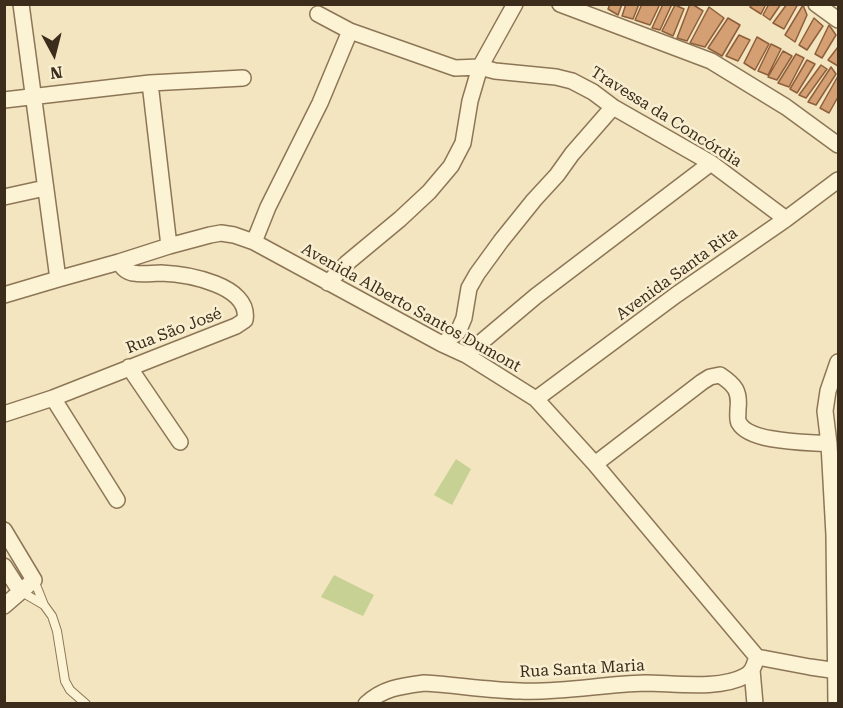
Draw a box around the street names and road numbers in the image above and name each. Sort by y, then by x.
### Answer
street label: Travessa da Concórdia [587,63,745,171]
street label: Avenida Santa Rita [613,224,741,324]
street label: Avenida Alberto Santos Dumont [298,239,524,377]
street label: Rua São José [123,304,225,358]
street label: Rua Santa Maria [519,656,645,682]

